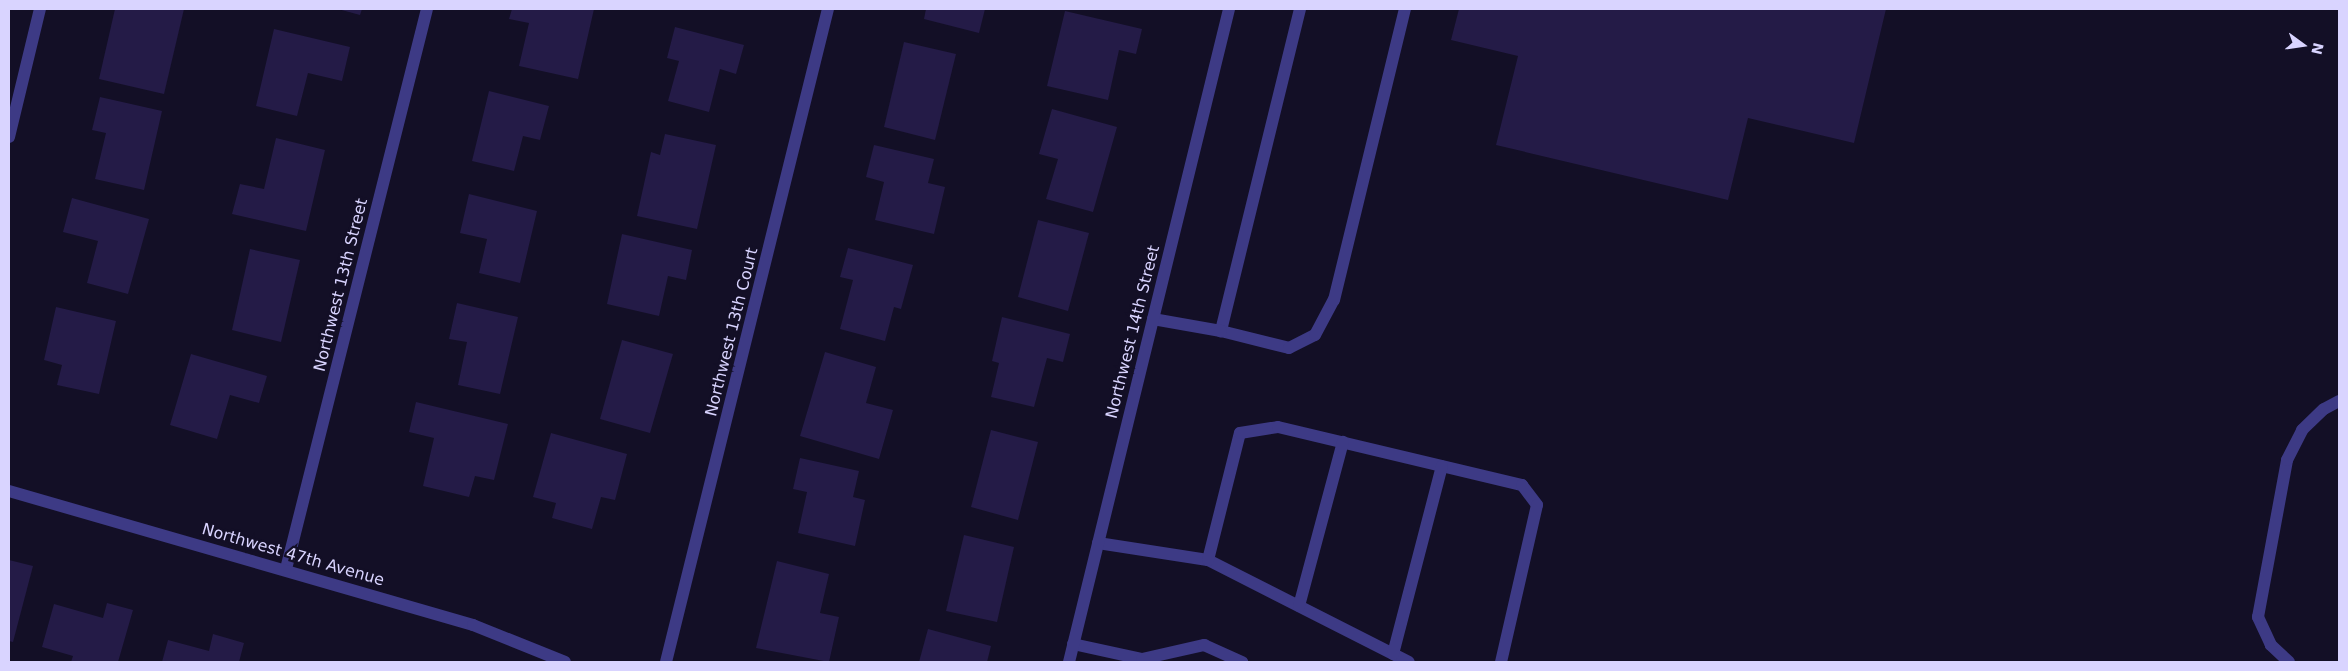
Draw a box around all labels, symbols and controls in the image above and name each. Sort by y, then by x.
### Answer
north arrow [2278,20,2328,70]
text: N [2308,41,2327,56]
street label: Northwest 13th Street [310,196,372,374]
street label: Northwest 14th Street [1102,243,1164,421]
street label: Northwest 13th Court [702,246,762,418]
street label: Northwest 47th Avenue [200,520,386,590]

